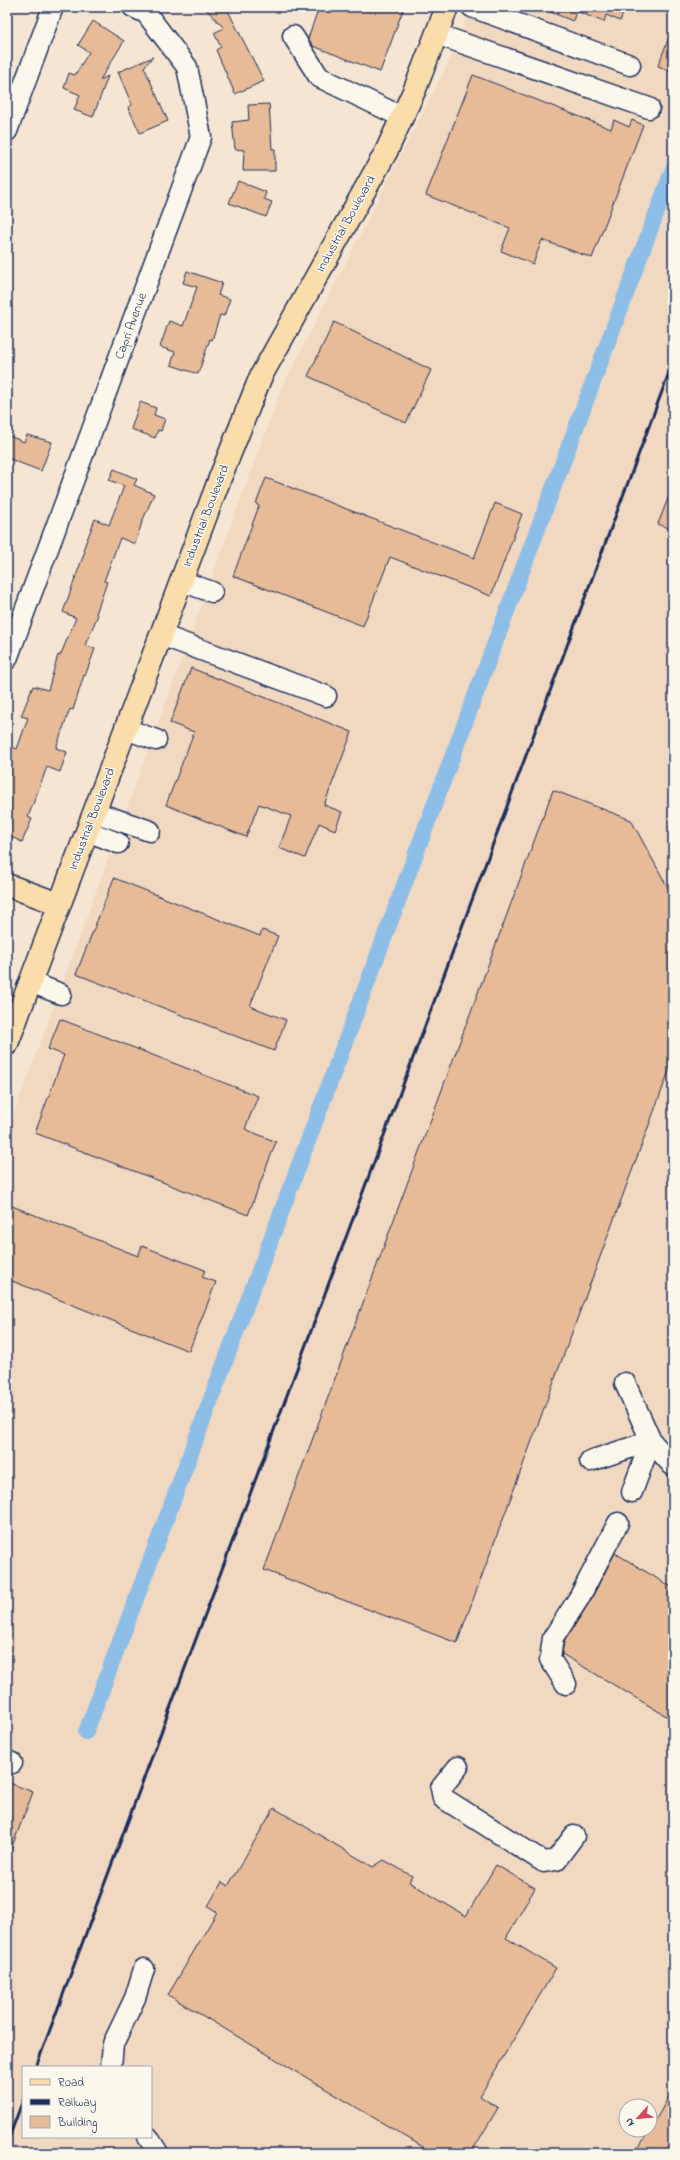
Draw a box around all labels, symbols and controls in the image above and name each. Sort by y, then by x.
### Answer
street label: Industrial Boulevard [311,171,381,276]
street label: Capri Avenue [110,290,152,362]
street label: Industrial Boulevard [178,461,235,570]
street label: Industrial Boulevard [64,764,121,873]
legend [22,2066,152,2138]
text: Road [58,2074,84,2092]
text: Railway [58,2094,97,2113]
north arrow [618,2098,658,2138]
text: Building [57,2114,97,2133]
text: N [621,2115,639,2129]

